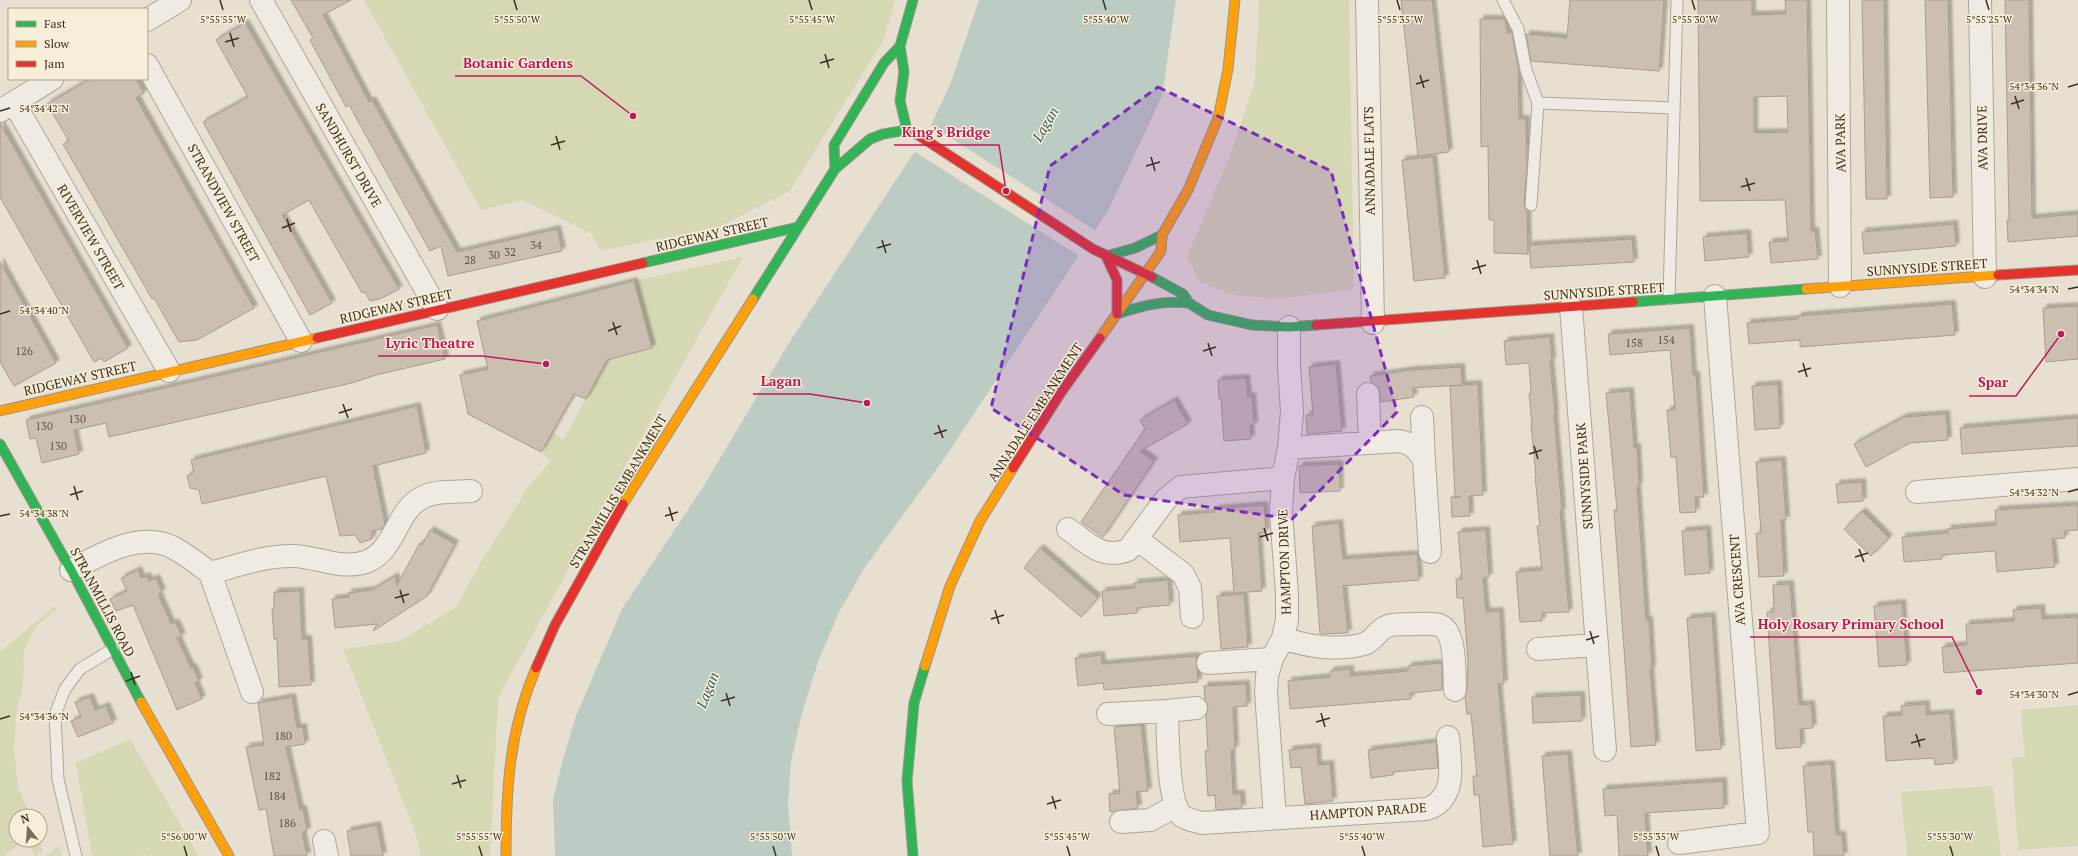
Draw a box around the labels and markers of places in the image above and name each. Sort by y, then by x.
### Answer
callout: Botanic Gardens [455,50,581,76]
callout: King's Bridge [894,119,999,145]
callout: Lyric Theatre [378,330,483,356]
callout: Lagan [753,368,810,394]
callout: Spar [1969,370,2016,396]
callout: Holy Rosary Primary School [1750,611,1952,637]

